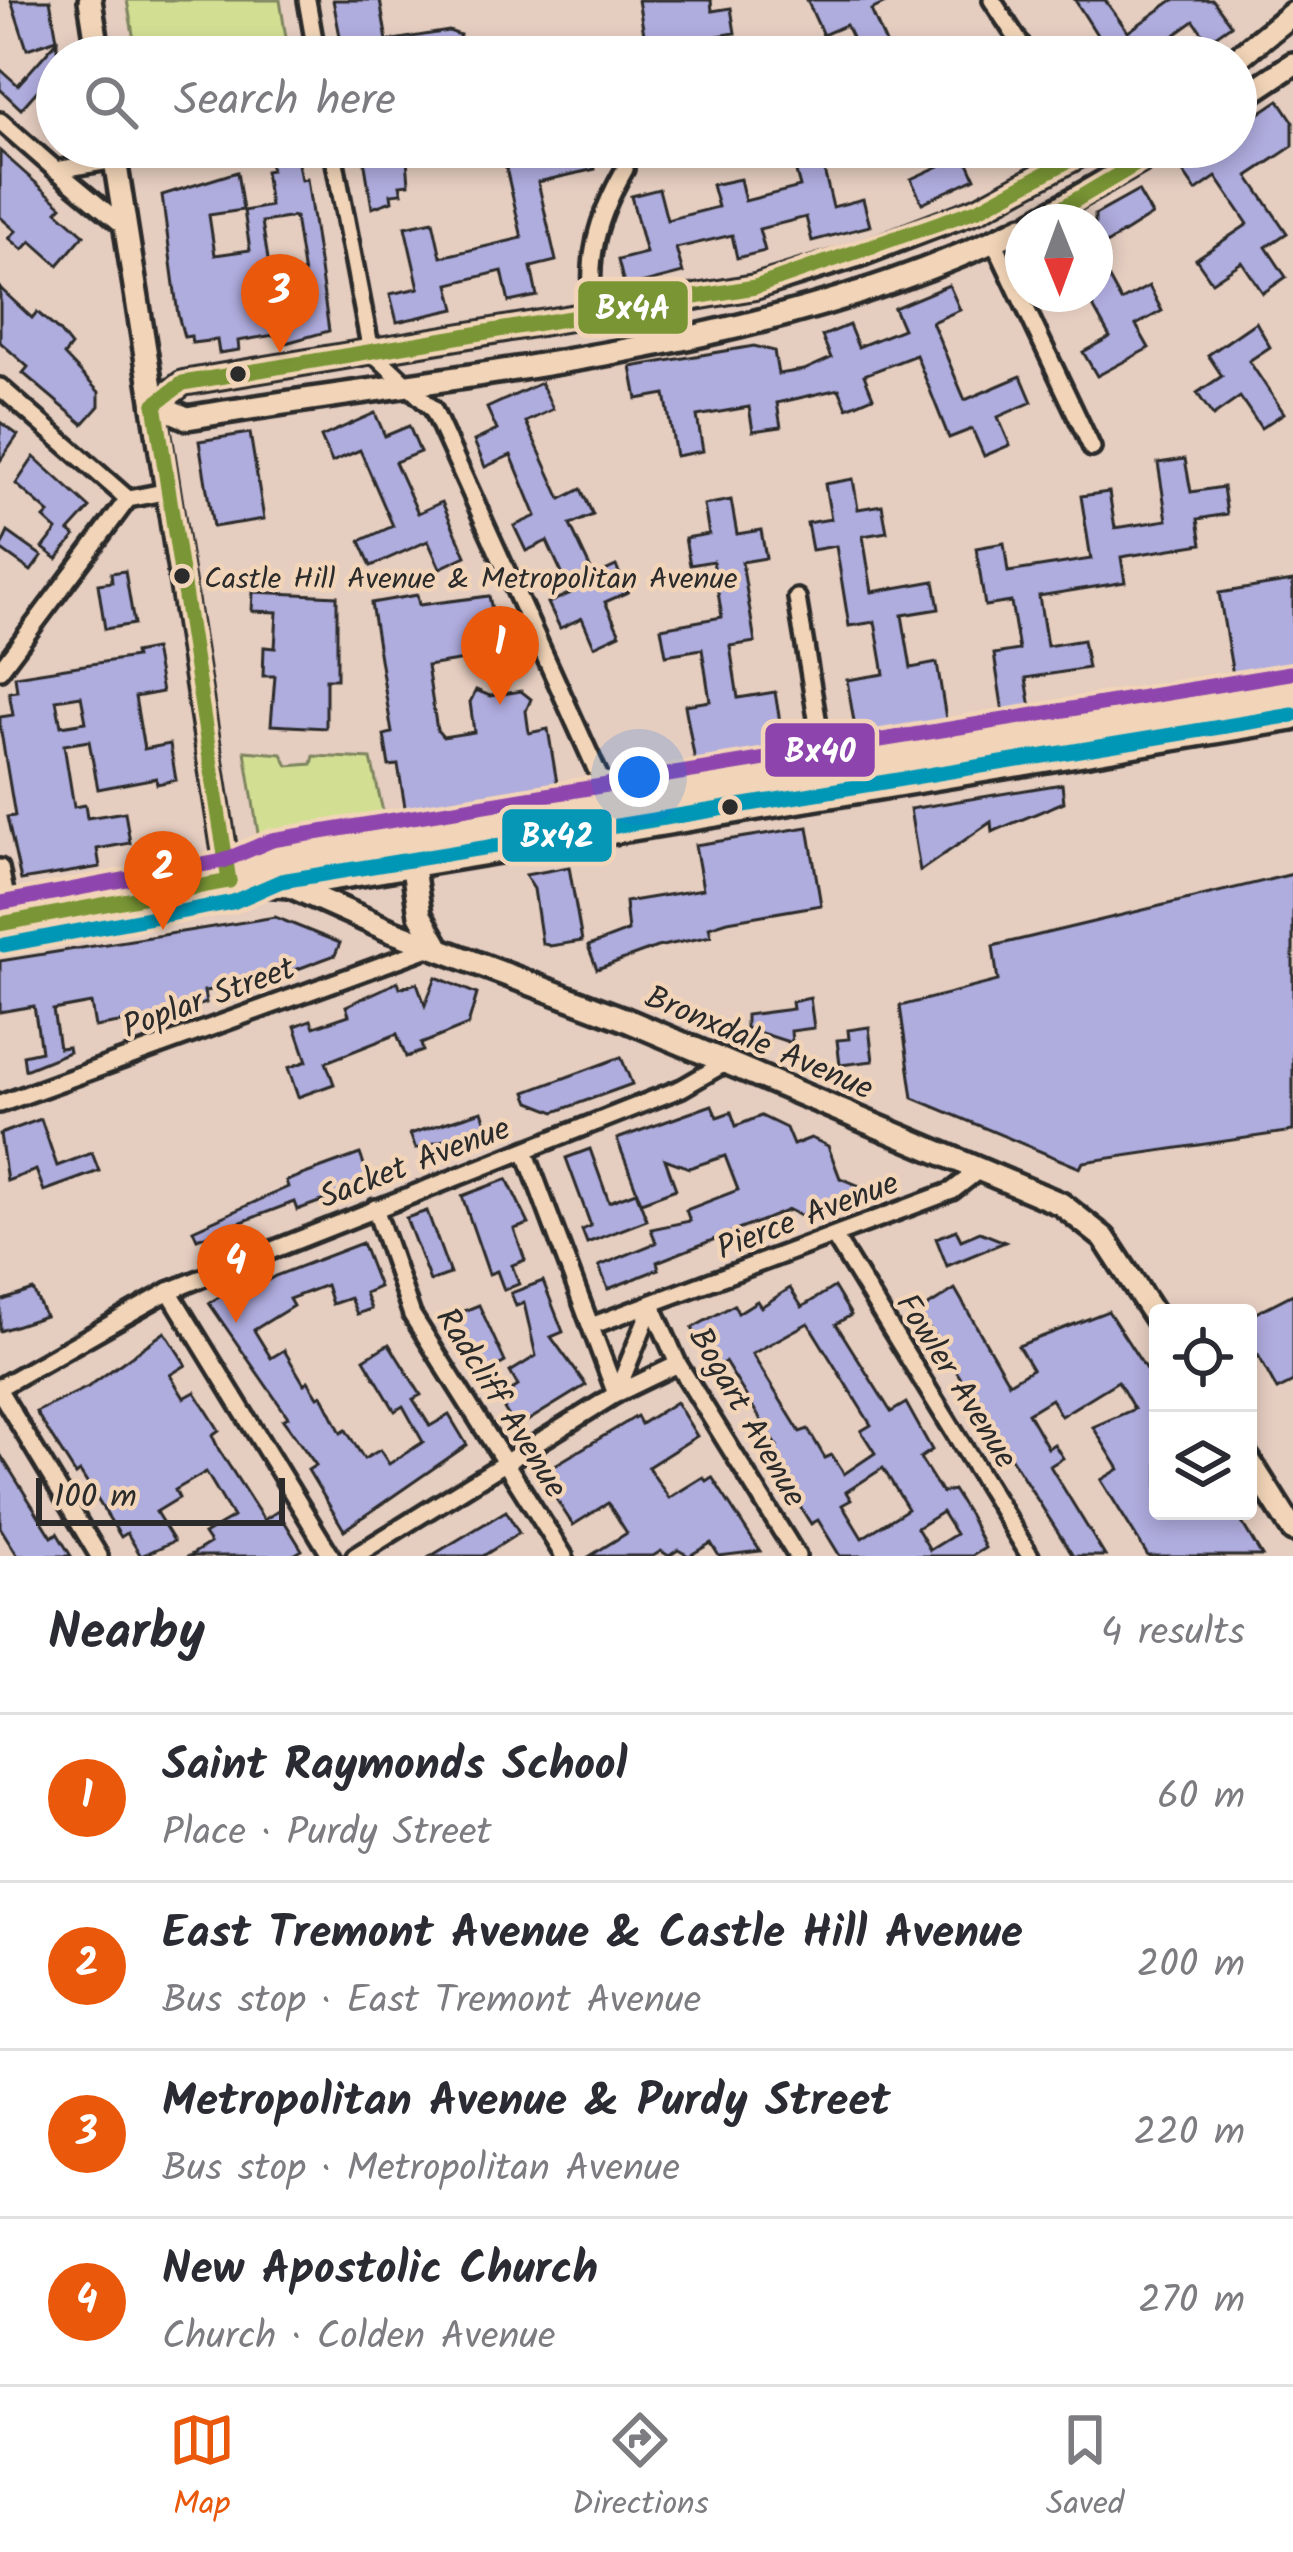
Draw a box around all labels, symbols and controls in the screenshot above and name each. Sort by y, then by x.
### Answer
search box [36,36,1257,168]
text: Search here [174,66,396,138]
icon: search [78,69,144,135]
north arrow [1005,204,1113,312]
pin: 3 [241,254,319,353]
line badge: Bx4A [576,279,690,336]
text: Bx4A [595,284,671,337]
unlabelled marker [227,363,249,385]
place label: Castle Hill Avenue & Metropolitan Avenue [204,556,738,604]
marker: Castle Hill Avenue & Metropolitan Avenue [171,565,193,587]
pin: 1 [461,606,539,705]
line badge: Bx40 [763,721,877,779]
text: Bx40 [784,727,857,780]
your location [609,747,669,807]
unlabelled marker [719,796,741,818]
line badge: Bx42 [500,807,614,864]
text: Bx42 [520,812,594,865]
pin: 2 [124,831,202,930]
street label: Poplar Street [116,943,304,1055]
street label: Bronxdale Avenue [636,972,881,1116]
street label: Sacket Avenue [312,1103,519,1225]
street label: Pierce Avenue [709,1158,907,1276]
pin: 4 [197,1224,275,1323]
street label: Fowler Avenue [880,1284,1030,1480]
street label: Radcliff Avenue [420,1298,580,1510]
map controls [1149,1304,1257,1520]
button: locate [1149,1304,1257,1412]
street label: Bogart Avenue [673,1317,819,1518]
button: layers [1149,1412,1257,1520]
scale bar [36,1472,285,1525]
text: 100 m [54,1472,137,1525]
text: Nearby [48,1594,205,1675]
text: 4 results [1101,1603,1245,1665]
text: Saint Raymonds School [162,1731,628,1803]
text: 1 [81,1767,93,1829]
text: 60 m [1157,1767,1245,1829]
text: Place · Purdy Street [162,1803,492,1865]
text: East Tremont Avenue & Castle Hill Avenue [162,1899,1023,1971]
text: 2 [76,1935,98,1997]
text: 200 m [1137,1935,1245,1997]
text: Bus stop · East Tremont Avenue [162,1971,701,2033]
text: Metropolitan Avenue & Purdy Street [162,2067,891,2139]
text: 3 [76,2103,98,2165]
text: 220 m [1133,2103,1245,2165]
text: Bus stop · Metropolitan Avenue [162,2139,680,2201]
text: New Apostolic Church [162,2235,598,2307]
text: 4 [76,2271,98,2333]
text: 270 m [1138,2271,1245,2333]
text: Church · Colden Avenue [162,2307,556,2369]
tab: Map [169,2407,235,2532]
tab: Directions [572,2407,709,2532]
tab: Saved [1046,2407,1124,2532]

